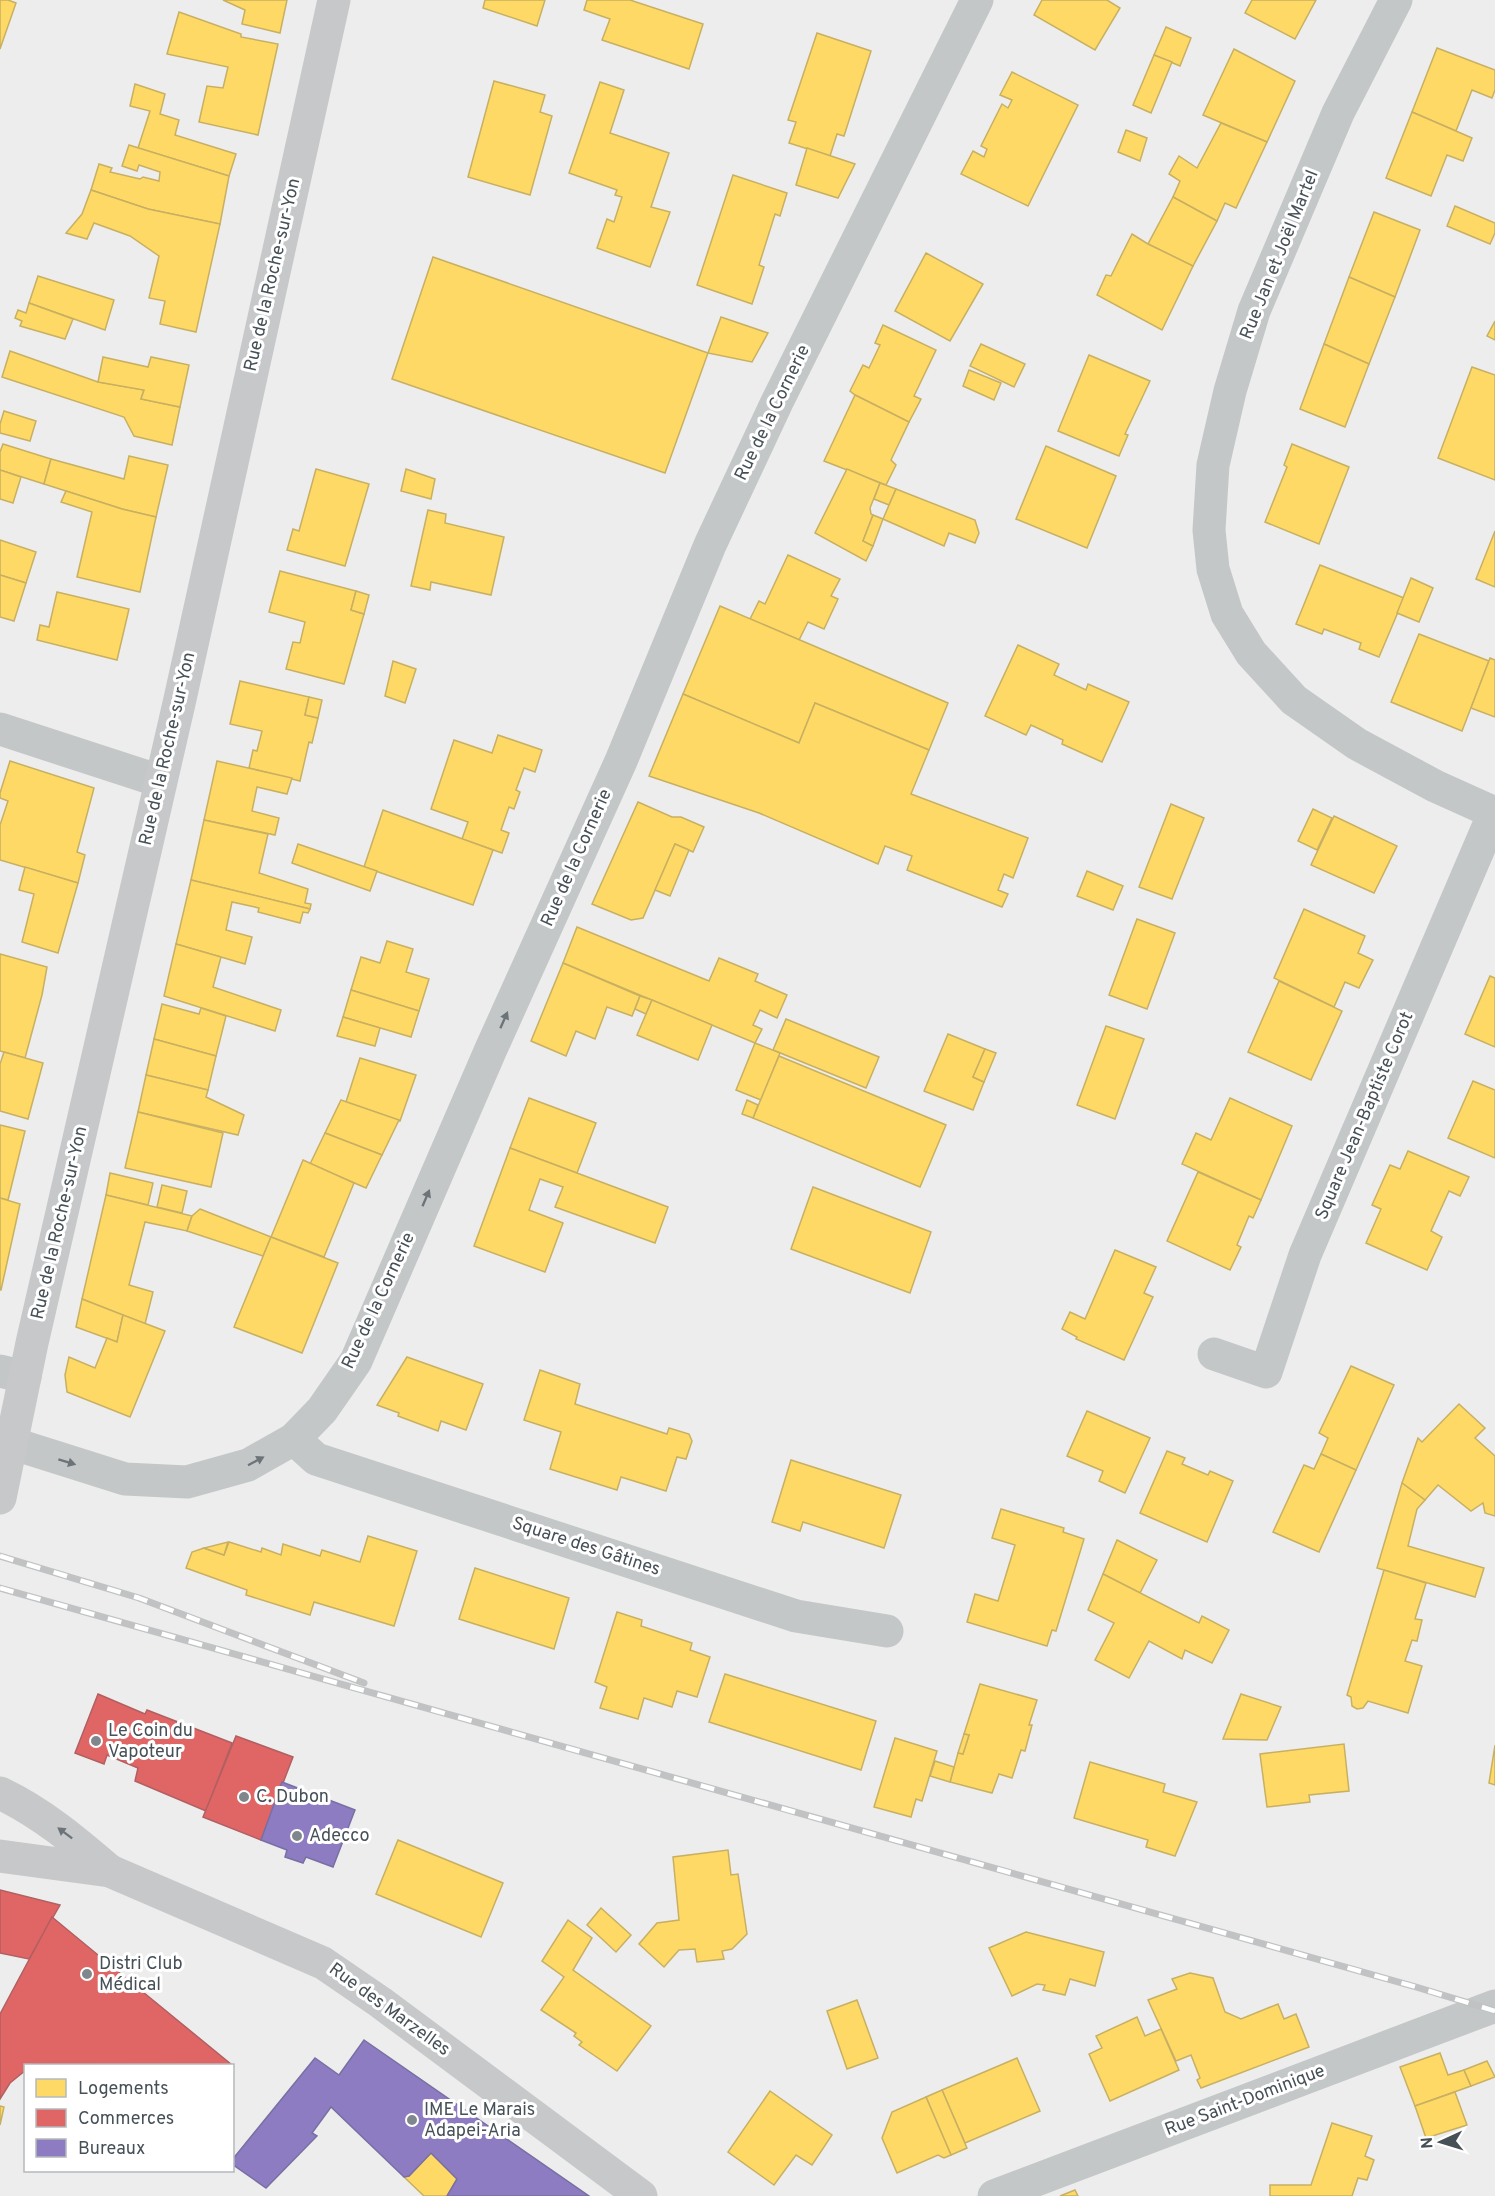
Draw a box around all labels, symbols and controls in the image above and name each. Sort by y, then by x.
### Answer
street label: Rue Jan et Joël Martel [1235,167,1325,343]
street label: Rue de la Roche-sur-Yon [240,176,306,374]
street label: Rue de la Cornerie [730,341,816,485]
street label: Rue de la Roche-sur-Yon [135,650,201,848]
street label: Rue de la Cornerie [536,786,618,930]
street label: Square Jean-Baptiste Corot [1311,1009,1419,1223]
one-way arrow [499,1010,509,1028]
street label: Rue de la Roche-sur-Yon [27,1124,93,1322]
one-way arrow [421,1189,431,1207]
street label: Rue de la Cornerie [337,1229,421,1373]
one-way arrow [248,1456,265,1466]
one-way arrow [58,1457,76,1467]
street label: Square des Gâtines [509,1512,663,1582]
place label: Le Coin du Vapoteur [108,1720,193,1764]
marker: Le Coin du Vapoteur [89,1734,103,1748]
place label: C. Dubon [256,1786,329,1809]
marker: C. Dubon [237,1790,251,1804]
place label: Adecco [309,1825,370,1848]
one-way arrow [58,1827,74,1839]
marker: Adecco [290,1829,304,1843]
place label: Distri Club Médical [99,1953,183,1997]
street label: Rue des Marzelles [324,1958,454,2062]
marker: Distri Club Médical [80,1967,94,1981]
street label: Rue Saint-Dominique [1162,2060,1328,2142]
legend [24,2064,234,2172]
text: Logements [78,2078,169,2101]
place label: IME Le Marais Adapei-Aria [424,2099,535,2143]
text: Commerces [78,2108,174,2131]
north arrow [1411,2112,1471,2172]
marker: IME Le Marais Adapei-Aria [405,2113,419,2127]
text: N [1418,2136,1438,2149]
text: Bureaux [78,2138,145,2161]

